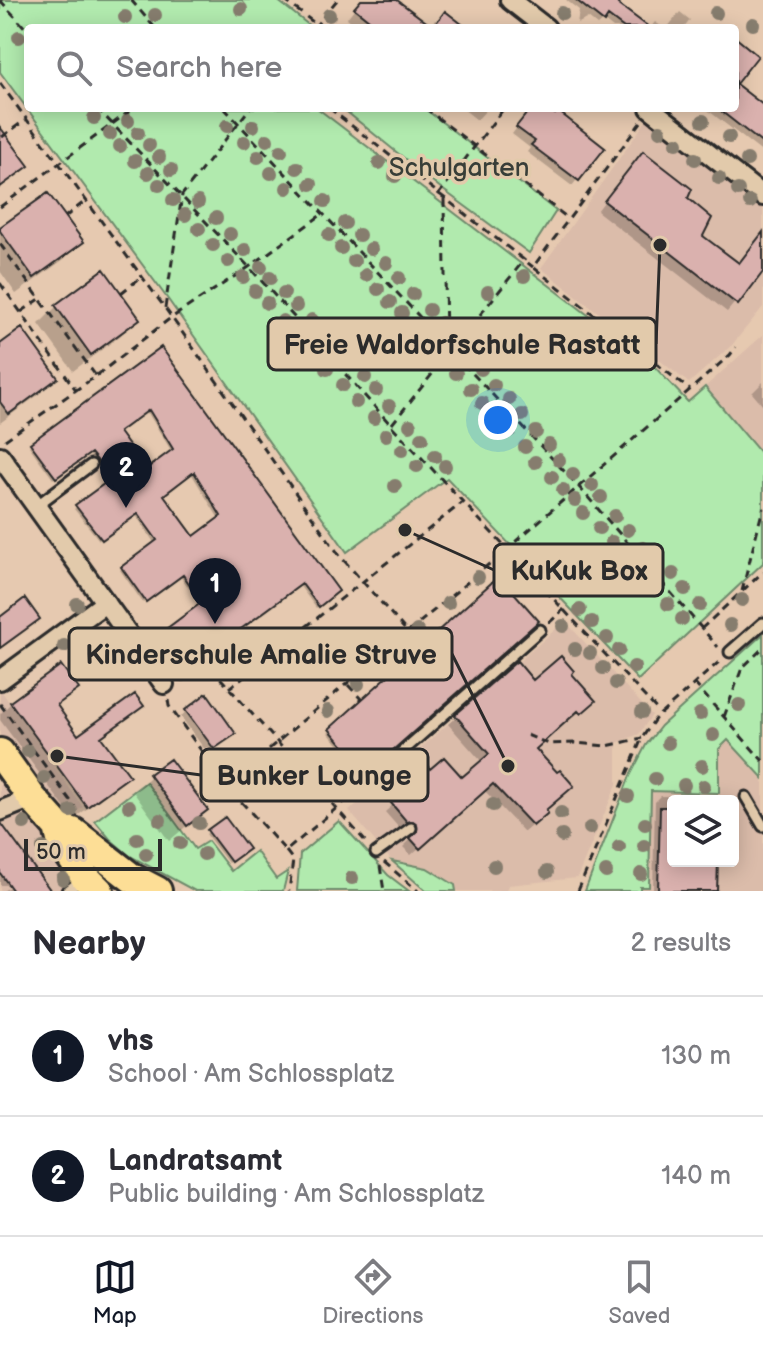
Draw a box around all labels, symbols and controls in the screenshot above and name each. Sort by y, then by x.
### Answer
search box [24,24,739,112]
icon: search [52,46,96,90]
text: Search here [116,50,282,86]
park label: Schulgarten [389,153,529,184]
callout: Freie Waldorfschule Rastatt [268,318,656,370]
text: Freie Waldorfschule Rastatt [284,329,640,362]
your location [478,400,518,440]
pin: 2 [100,442,152,508]
callout: KuKuk Box [494,544,663,596]
text: KuKuk Box [511,555,648,588]
pin: 1 [189,558,241,624]
callout: Kinderschule Amalie Struve [69,628,452,680]
text: Kinderschule Amalie Struve [85,639,437,672]
callout: Bunker Lounge [201,749,428,801]
text: Bunker Lounge [217,760,411,793]
map controls [667,795,739,867]
button: layers [667,795,739,867]
scale bar [24,835,162,871]
text: 50 m [36,839,86,866]
text: Nearby [32,923,146,964]
text: 2 results [631,928,731,959]
text: vhs [108,1023,153,1059]
text: 1 [53,1041,63,1072]
text: 130 m [661,1041,731,1072]
text: School · Am Schlossplatz [108,1059,394,1090]
text: Landratsamt [108,1143,282,1179]
text: 2 [50,1161,66,1192]
text: 140 m [661,1161,731,1192]
text: Public building · Am Schlossplatz [108,1179,484,1210]
tab: Map [93,1255,137,1330]
tab: Directions [322,1255,423,1330]
tab: Saved [609,1255,670,1330]

